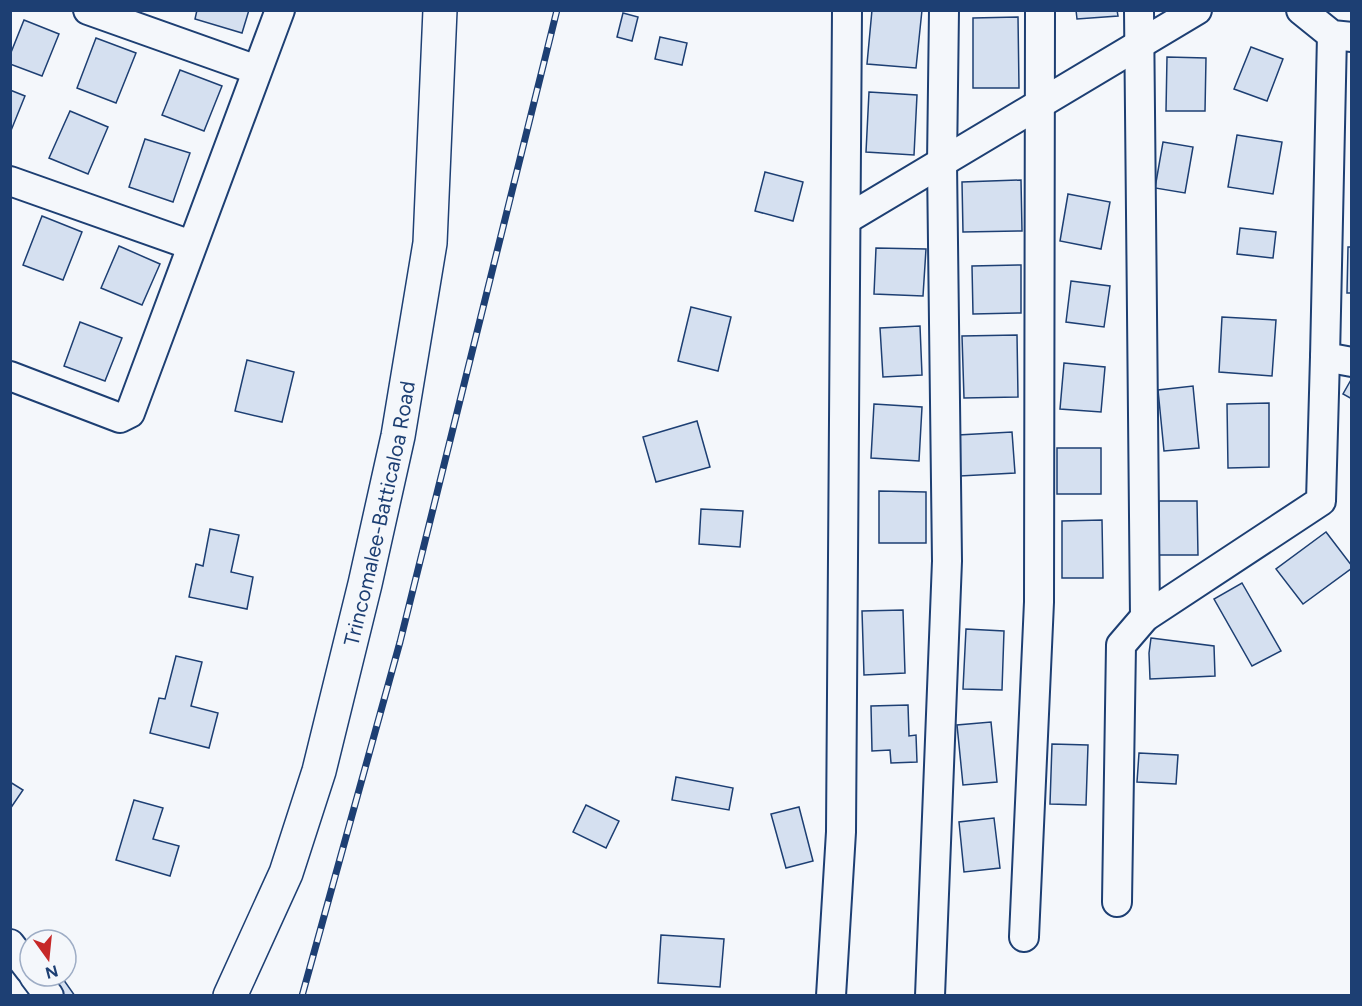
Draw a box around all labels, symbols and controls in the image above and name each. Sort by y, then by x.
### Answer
street label: Trincomalee-Batticaloa Road [338,379,419,648]
north arrow [18,928,78,988]
text: N [43,961,60,983]

